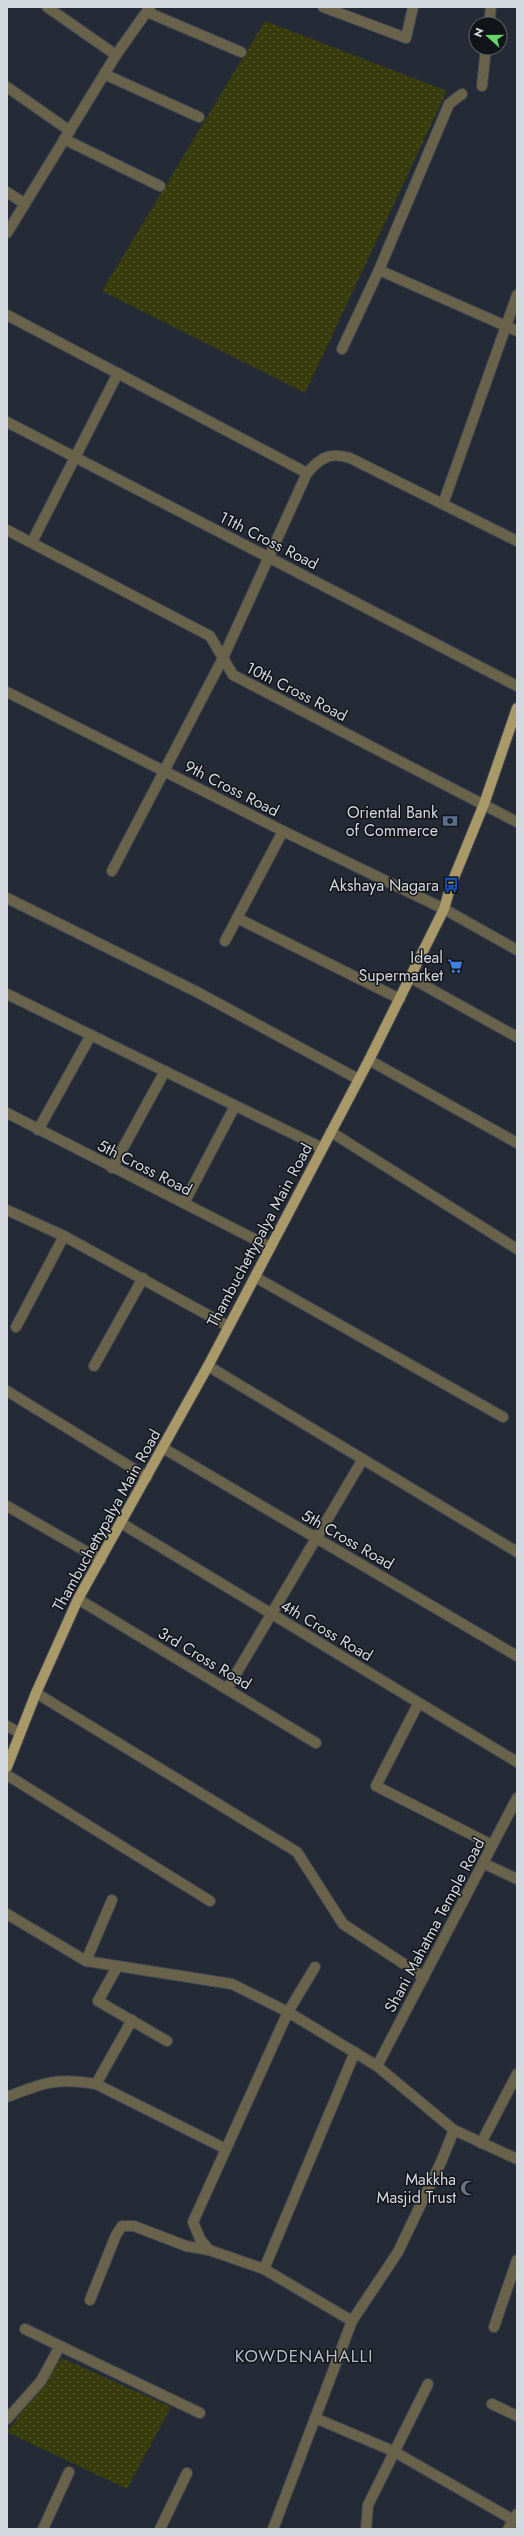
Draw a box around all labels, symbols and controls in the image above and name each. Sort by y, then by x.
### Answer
north arrow [468,16,508,56]
text: N [470,25,488,39]
street label: 11th Cross Road [215,506,322,575]
street label: 10th Cross Road [242,656,351,727]
street label: 9th Cross Road [180,755,283,822]
place label: Oriental Bank of Commerce [346,801,439,842]
bank icon: Oriental Bank of Commerce [441,812,459,830]
place label: Akshaya Nagara [329,874,439,897]
bus stop icon: Akshaya Nagara [442,876,460,894]
place label: Ideal Supermarket [358,946,443,987]
supermarket icon: Ideal Supermarket [446,957,464,975]
street label: 5th Cross Road [94,1134,196,1201]
street label: Thambuchettypalya Main Road [201,1139,318,1331]
street label: Thambuchettypalya Main Road [47,1425,166,1616]
street label: 5th Cross Road [297,1504,398,1575]
street label: 4th Cross Road [276,1594,377,1667]
street label: 3rd Cross Road [154,1621,256,1695]
street label: Shani Mahatma Temple Road [379,1834,490,2017]
place label: Makkha Masjid Trust [376,2168,456,2209]
mosque icon: Makkha Masjid Trust [459,2179,477,2197]
district label: KOWDENAHALLI [235,2344,373,2368]

